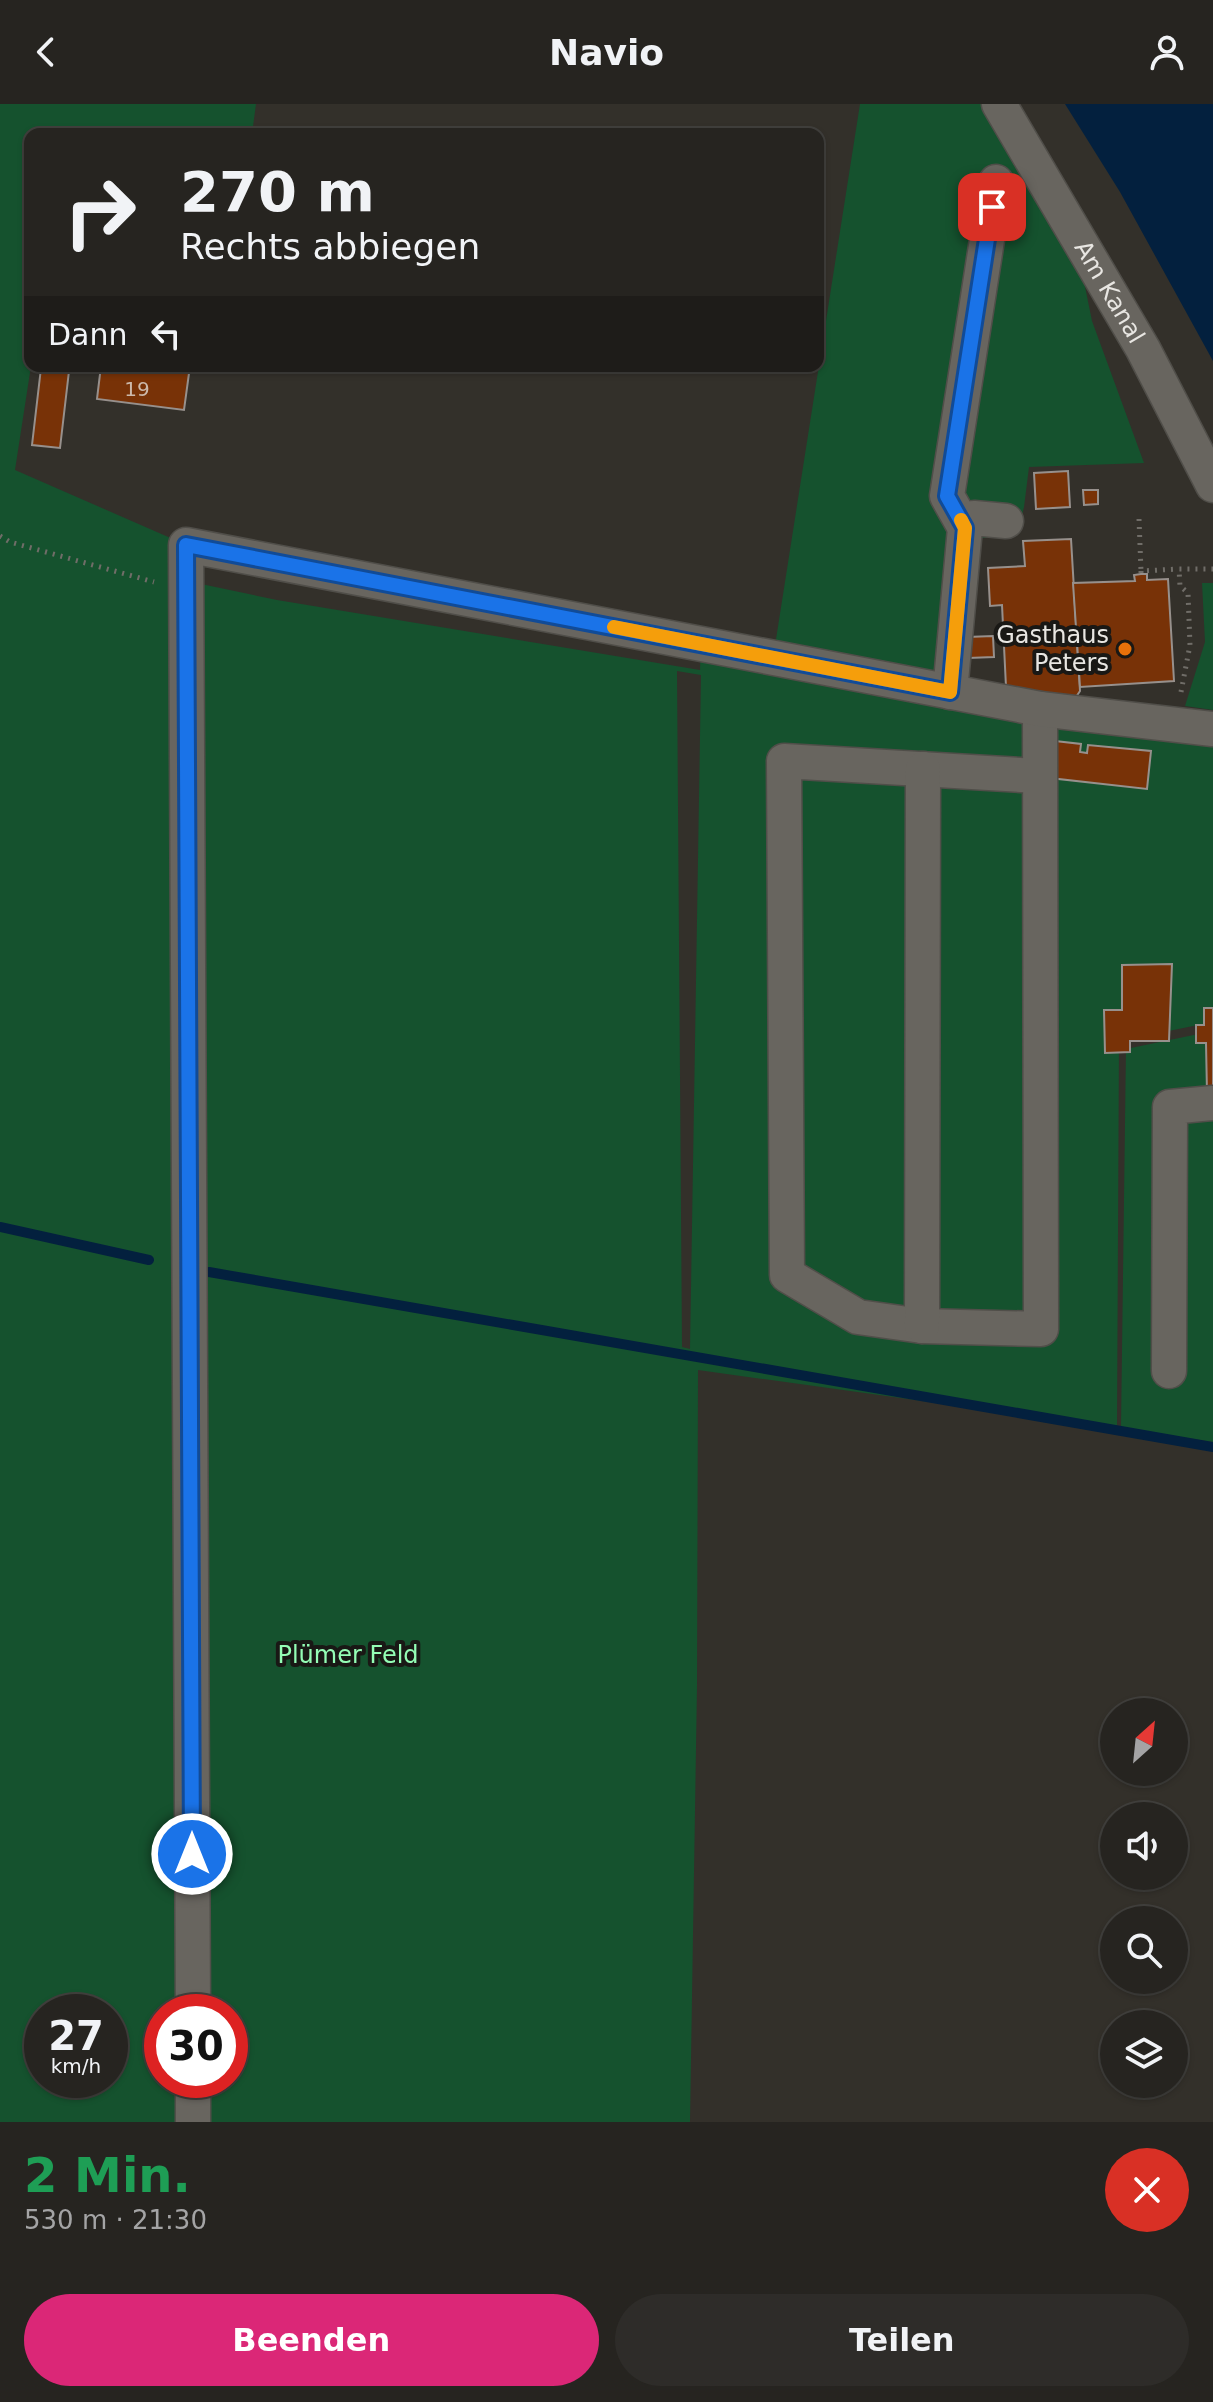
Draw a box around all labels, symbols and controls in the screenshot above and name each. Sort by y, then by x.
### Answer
icon: back [24,30,68,74]
icon: person [1145,30,1189,74]
text: Navio [549,32,664,73]
text: 270 m [180,159,375,224]
icon: right [48,160,152,264]
pin [958,173,1026,241]
icon: arrive [970,185,1014,229]
text: Rechts abbiegen [180,226,480,267]
street label: Am Kanal [1068,236,1150,348]
icon: left [144,312,188,356]
text: Dann [48,317,128,352]
house number: 19 [124,377,150,401]
place label: Gasthaus Peters [996,621,1109,677]
marker: Gasthaus Peters [1116,640,1134,658]
park label: Plümer Feld [277,1641,419,1669]
north arrow [1100,1698,1188,1786]
map controls [1100,1698,1188,2098]
button: sound [1100,1802,1188,1890]
position arrow [150,1812,234,1896]
button: search [1100,1906,1188,1994]
speed limit sign: 30 [144,1994,248,2098]
button: layers [1100,2010,1188,2098]
text: 27 [48,2013,104,2059]
text: km/h [51,2054,101,2078]
text: 2 Min. [24,2147,191,2203]
button: close [1105,2148,1189,2232]
text: 530 m · 21:30 [24,2205,207,2235]
button: Beenden [24,2294,599,2386]
button: Teilen [615,2294,1189,2386]

